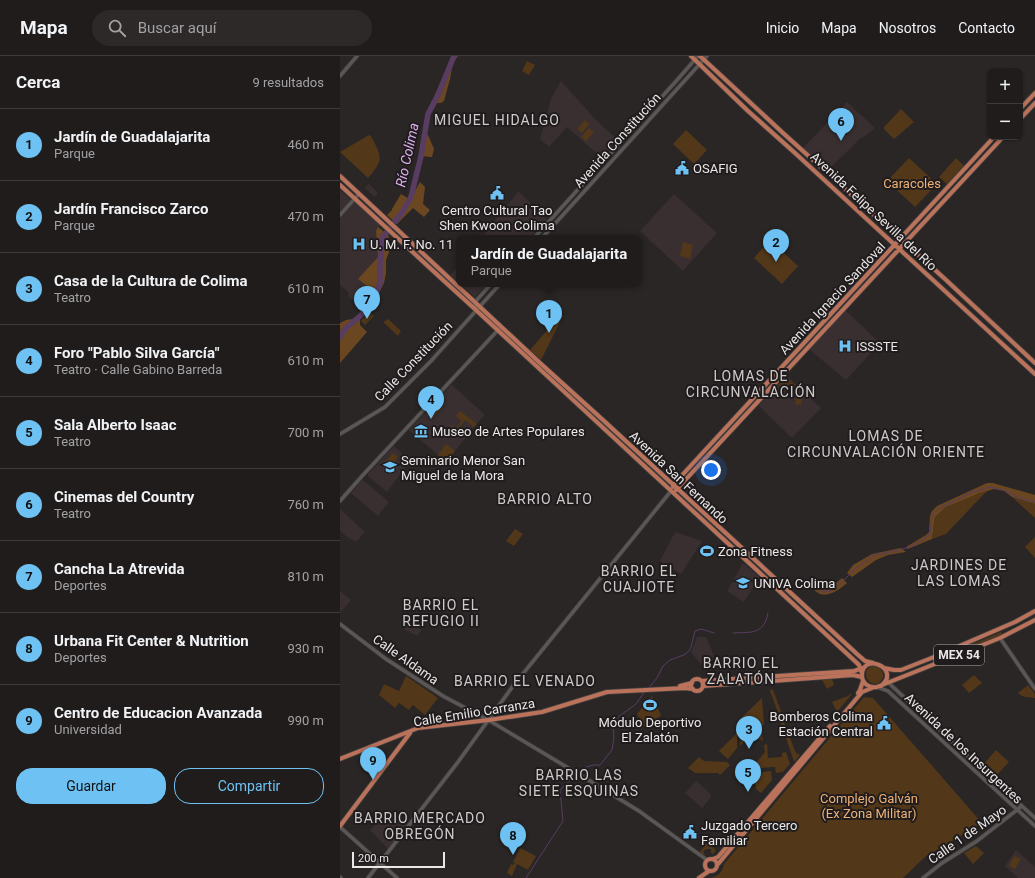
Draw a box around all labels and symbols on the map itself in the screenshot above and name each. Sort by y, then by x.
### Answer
street label: Avenida Constitución [571,90,664,191]
pin: 6 [828,108,854,141]
district label: MIGUEL HIDALGO [434,112,560,128]
water label: Río Colima [392,121,422,189]
street label: Avenida Felipe Sevilla del Río [808,149,940,274]
public building icon: OSAFIG [674,160,690,176]
place label: OSAFIG [693,161,738,176]
park label: Caracoles [883,176,941,191]
public building icon: Centro Cultural Tao Shen Kwoon Colima [489,185,505,201]
place label: Centro Cultural Tao Shen Kwoon Colima [439,203,555,233]
pin: 2 [763,229,789,262]
hospital icon: U. M. F. No. 11 [351,236,367,252]
place label: U. M. F. No. 11 [370,237,453,252]
street label: Avenida Ignacio Sandoval [776,239,888,358]
pin: 7 [354,286,380,319]
pin: 1 [536,300,562,333]
street label: Calle Constitución [371,318,455,404]
hospital icon: ISSSTE [837,338,853,354]
place label: ISSSTE [856,339,898,354]
district label: LOMAS DE CIRCUNVALACIÓN [686,368,816,400]
pin: 4 [418,386,444,419]
museum icon: Museo de Artes Populares [413,423,429,439]
place label: Museo de Artes Populares [432,424,585,439]
street label: Avenida San Fernando [626,428,731,527]
district label: LOMAS DE CIRCUNVALACIÓN ORIENTE [787,428,985,460]
place label: Seminario Menor San Miguel de la Mora [401,453,525,483]
school or university icon: Seminario Menor San Miguel de la Mora [382,459,398,475]
your location [701,460,721,480]
district label: BARRIO ALTO [497,491,593,507]
sports icon: Zona Fitness [699,543,715,559]
place label: Zona Fitness [718,544,793,559]
district label: JARDINES DE LAS LOMAS [911,557,1007,589]
district label: BARRIO EL CUAJIOTE [601,563,677,595]
school or university icon: UNIVA Colima [735,575,751,591]
place label: UNIVA Colima [754,576,835,591]
district label: BARRIO EL REFUGIO II [402,597,480,629]
street label: Calle Aldama [370,631,441,687]
road number: MEX 54 [934,645,984,665]
district label: BARRIO EL ZALATÓN [703,655,779,687]
district label: BARRIO EL VENADO [454,673,596,689]
street label: Avenida de los Insurgentes [902,690,1026,807]
street label: Calle Emilio Carranza [412,695,536,730]
sports icon: Módulo Deportivo El Zalatón [642,697,658,713]
place label: Bomberos Colima Estación Central [770,709,873,739]
place label: Módulo Deportivo El Zalatón [599,715,701,745]
public building icon: Bomberos Colima Estación Central [876,715,892,731]
pin: 3 [736,716,762,749]
pin: 9 [360,747,386,780]
pin: 5 [735,759,761,792]
district label: BARRIO LAS SIETE ESQUINAS [519,767,639,799]
park label: Complejo Galván (Ex Zona Militar) [820,791,918,821]
street label: Calle 1 de Mayo [925,802,1009,867]
district label: BARRIO MERCADO OBREGÓN [354,810,486,842]
place label: Juzgado Tercero Familiar [701,818,797,848]
pin: 8 [500,822,526,855]
public building icon: Juzgado Tercero Familiar [682,824,698,840]
scale bar [352,850,445,869]

